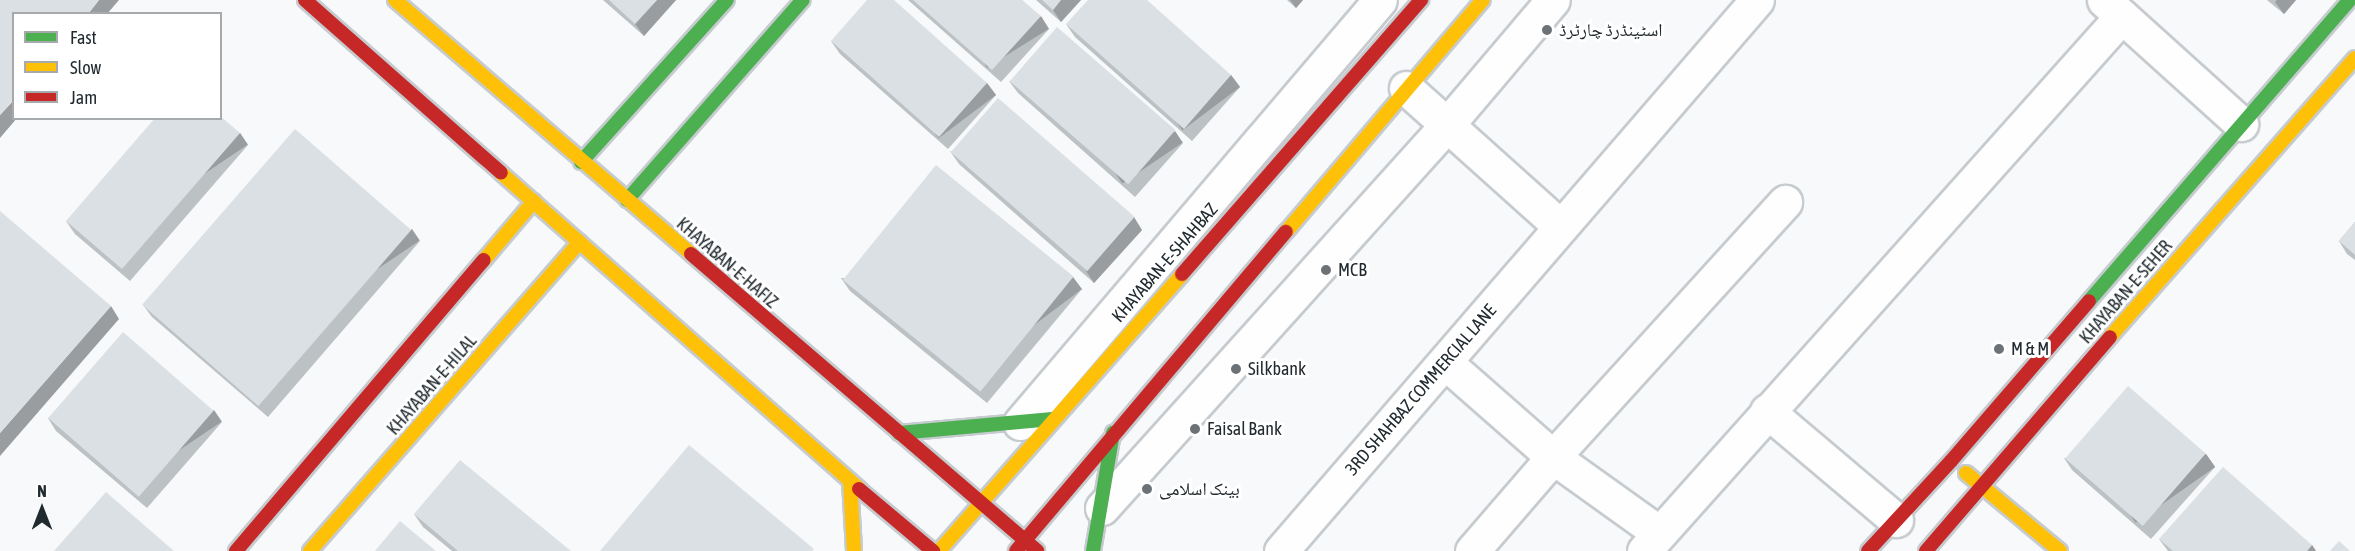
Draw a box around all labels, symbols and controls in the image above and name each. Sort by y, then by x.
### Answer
legend [12,12,222,120]
place label: اسٹینڈرڈ چارٹرڈ [1559,19,1663,41]
marker: اسٹینڈرڈ چارٹرڈ [1540,23,1554,37]
text: Fast [70,27,97,48]
text: Slow [70,57,101,78]
text: Jam [70,87,97,108]
street label: KHAYABAN-E-SHAHBAZ [1107,199,1223,327]
street label: KHAYABAN-E-HAFIZ [672,213,782,313]
street label: KHAYABAN-E-SEHER [2075,236,2177,348]
place label: MCB [1338,259,1367,281]
marker: MCB [1319,263,1333,277]
street label: 3RD SHAHBAZ COMMERCIAL LANE [1341,300,1501,480]
street label: KHAYABAN-E-HILAL [383,331,481,439]
place label: M & M [2011,338,2049,360]
marker: M & M [1992,342,2006,356]
place label: Silkbank [1248,358,1306,380]
marker: Silkbank [1229,362,1243,376]
place label: Faisal Bank [1207,418,1282,440]
marker: Faisal Bank [1188,422,1202,436]
place label: بینک اسلامی [1159,478,1240,500]
north arrow [12,479,72,539]
text: N [37,482,47,500]
marker: بینک اسلامی [1140,482,1154,496]

